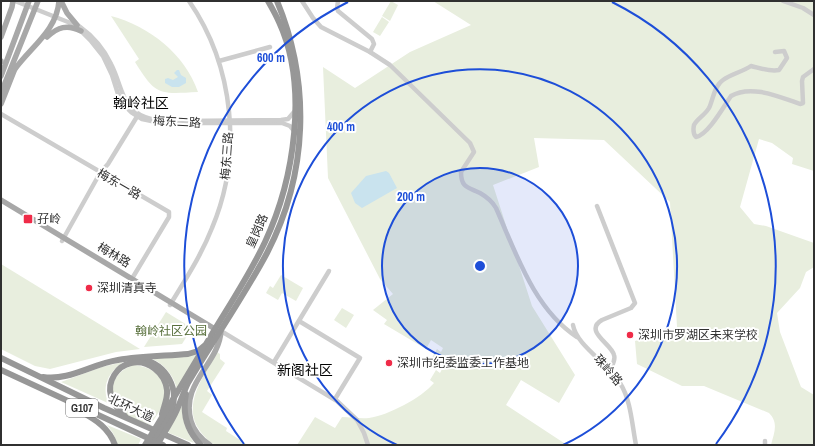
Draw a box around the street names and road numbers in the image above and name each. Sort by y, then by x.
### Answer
street label: 梅东二路 [153,113,201,131]
street label: 梅东三路 [217,131,237,181]
street label: 梅东一路 [94,165,144,203]
street label: 皇岗路 [242,211,272,251]
street label: 梅林路 [94,239,134,271]
street label: 珠岭路 [590,351,626,389]
street label: 北环大道 [106,391,156,425]
road number: G107 [66,399,98,417]

